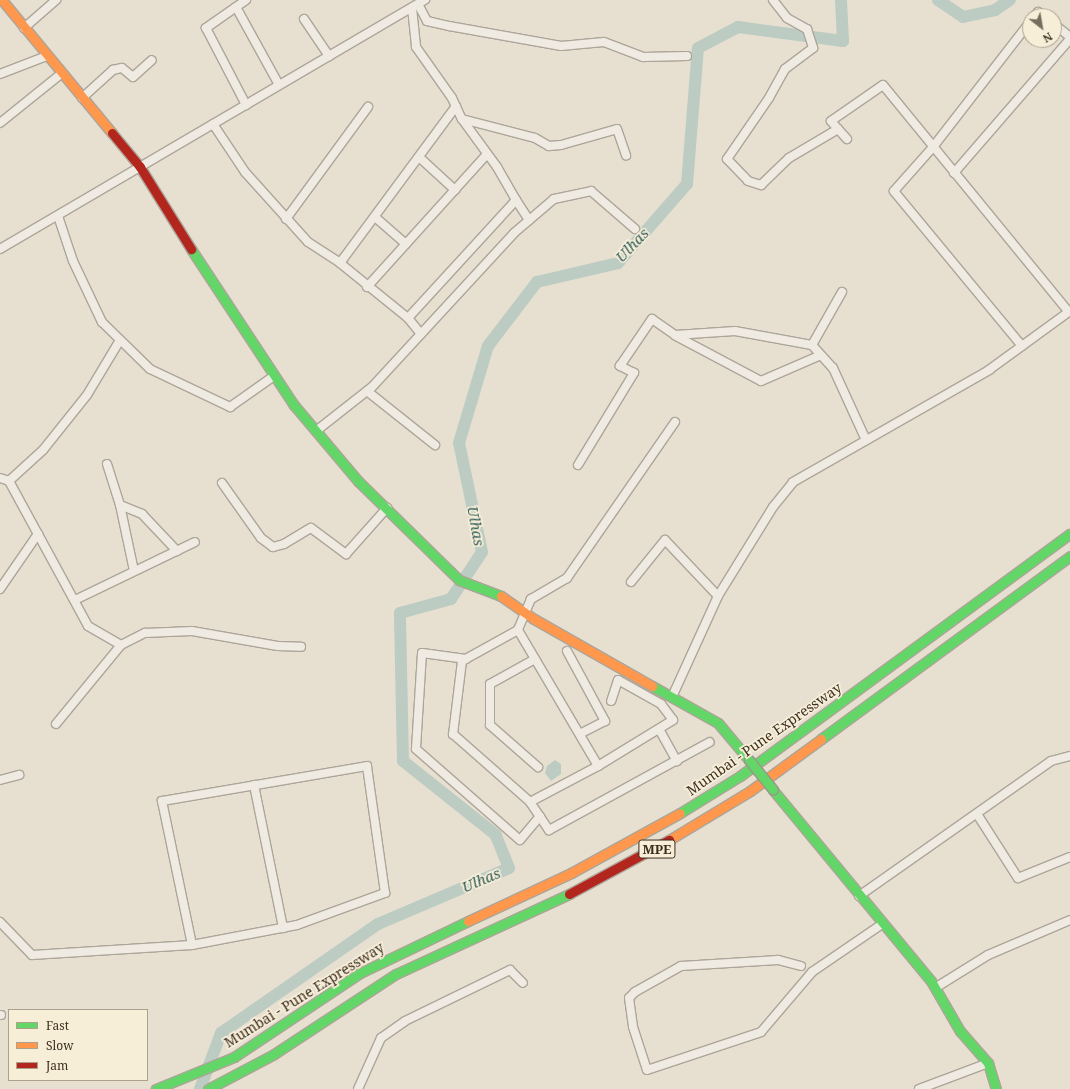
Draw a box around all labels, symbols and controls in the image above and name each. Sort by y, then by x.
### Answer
north arrow [1022,8,1062,48]
text: N [1040,29,1056,47]
water label: Ulhas [612,224,652,266]
water label: Ulhas [464,505,488,547]
street label: Mumbai - Pune Expressway [683,679,845,799]
road number: MPE [638,838,676,860]
water label: Ulhas [459,864,503,896]
street label: Mumbai - Pune Expressway [221,939,387,1051]
legend [8,1009,148,1081]
text: Fast [46,1017,69,1034]
text: Slow [46,1037,74,1054]
text: Jam [46,1057,68,1074]

